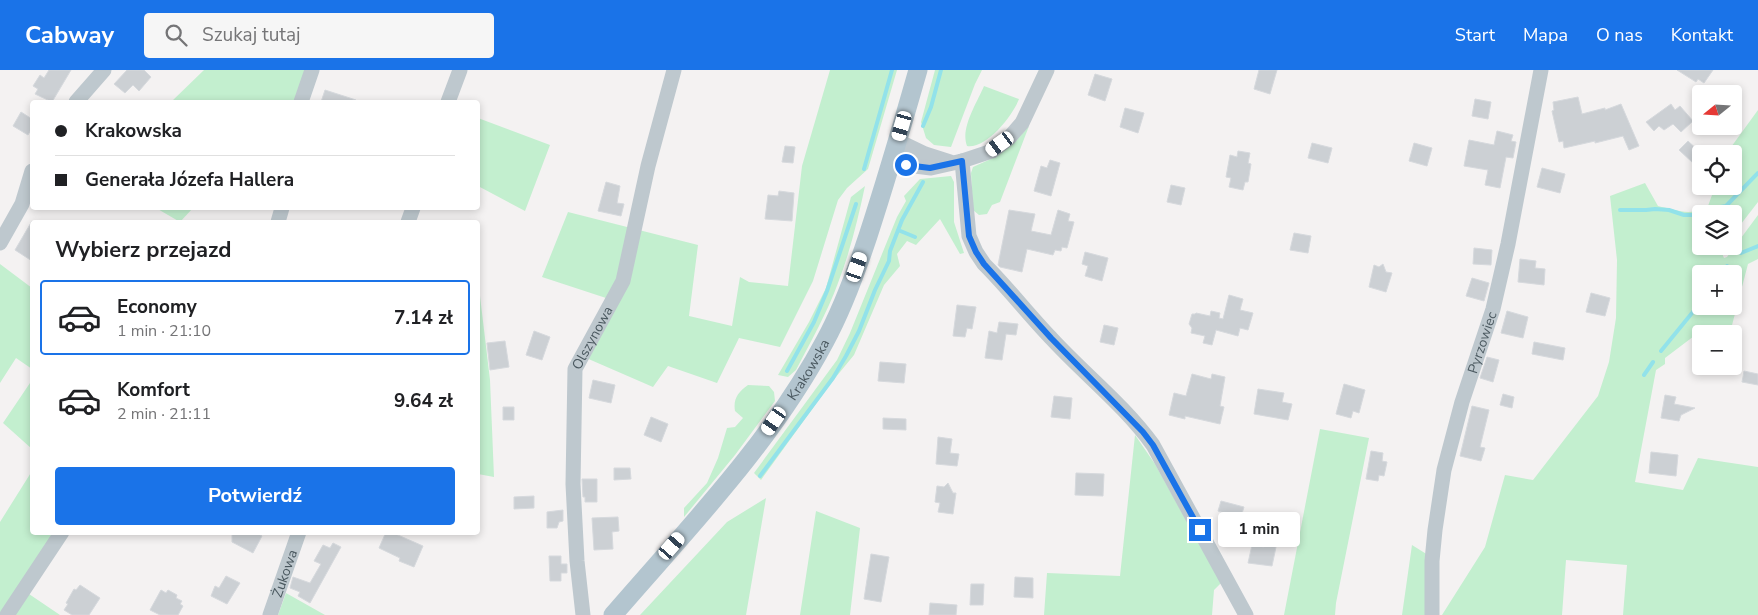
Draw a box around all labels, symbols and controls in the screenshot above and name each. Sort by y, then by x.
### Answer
search box [144,13,494,58]
text: Cabway [25,19,114,51]
icon: search [162,21,190,49]
text: Szukaj tutaj [202,22,301,48]
text: Start [1455,23,1495,47]
text: Mapa [1523,23,1568,47]
text: O nas [1596,23,1643,47]
text: Kontakt [1671,23,1733,47]
north arrow [1692,85,1742,135]
map controls [1692,85,1742,375]
car [890,110,913,142]
text: Krakowska [85,118,182,144]
car [983,129,1016,159]
button: locate [1692,145,1742,195]
route start [895,154,917,176]
text: Generała Józefa Hallera [85,167,294,193]
button: layers [1692,205,1742,255]
text: Wybierz przejazd [55,235,231,265]
car [845,250,868,284]
button: + [1692,265,1742,315]
text: Economy [117,294,197,320]
icon: car [57,295,102,340]
street label: Olszynowa [567,303,618,373]
text: 7.14 zł [394,305,453,331]
street label: Pyrzowiec [1463,309,1502,376]
text: 1 min · 21:10 [117,320,211,342]
button: − [1692,325,1742,375]
street label: Krakowska [783,336,834,404]
text: Komfort [117,377,190,403]
icon: car [57,378,102,423]
text: 9.64 zł [394,388,453,414]
text: 2 min · 21:11 [117,403,211,425]
car [759,404,788,438]
button: Potwierdź [55,467,455,525]
callout: 1 min [1218,512,1300,548]
text: 1 min [1238,518,1280,540]
route end [1189,519,1211,541]
car [656,530,687,562]
street label: Żukowa [268,547,302,600]

